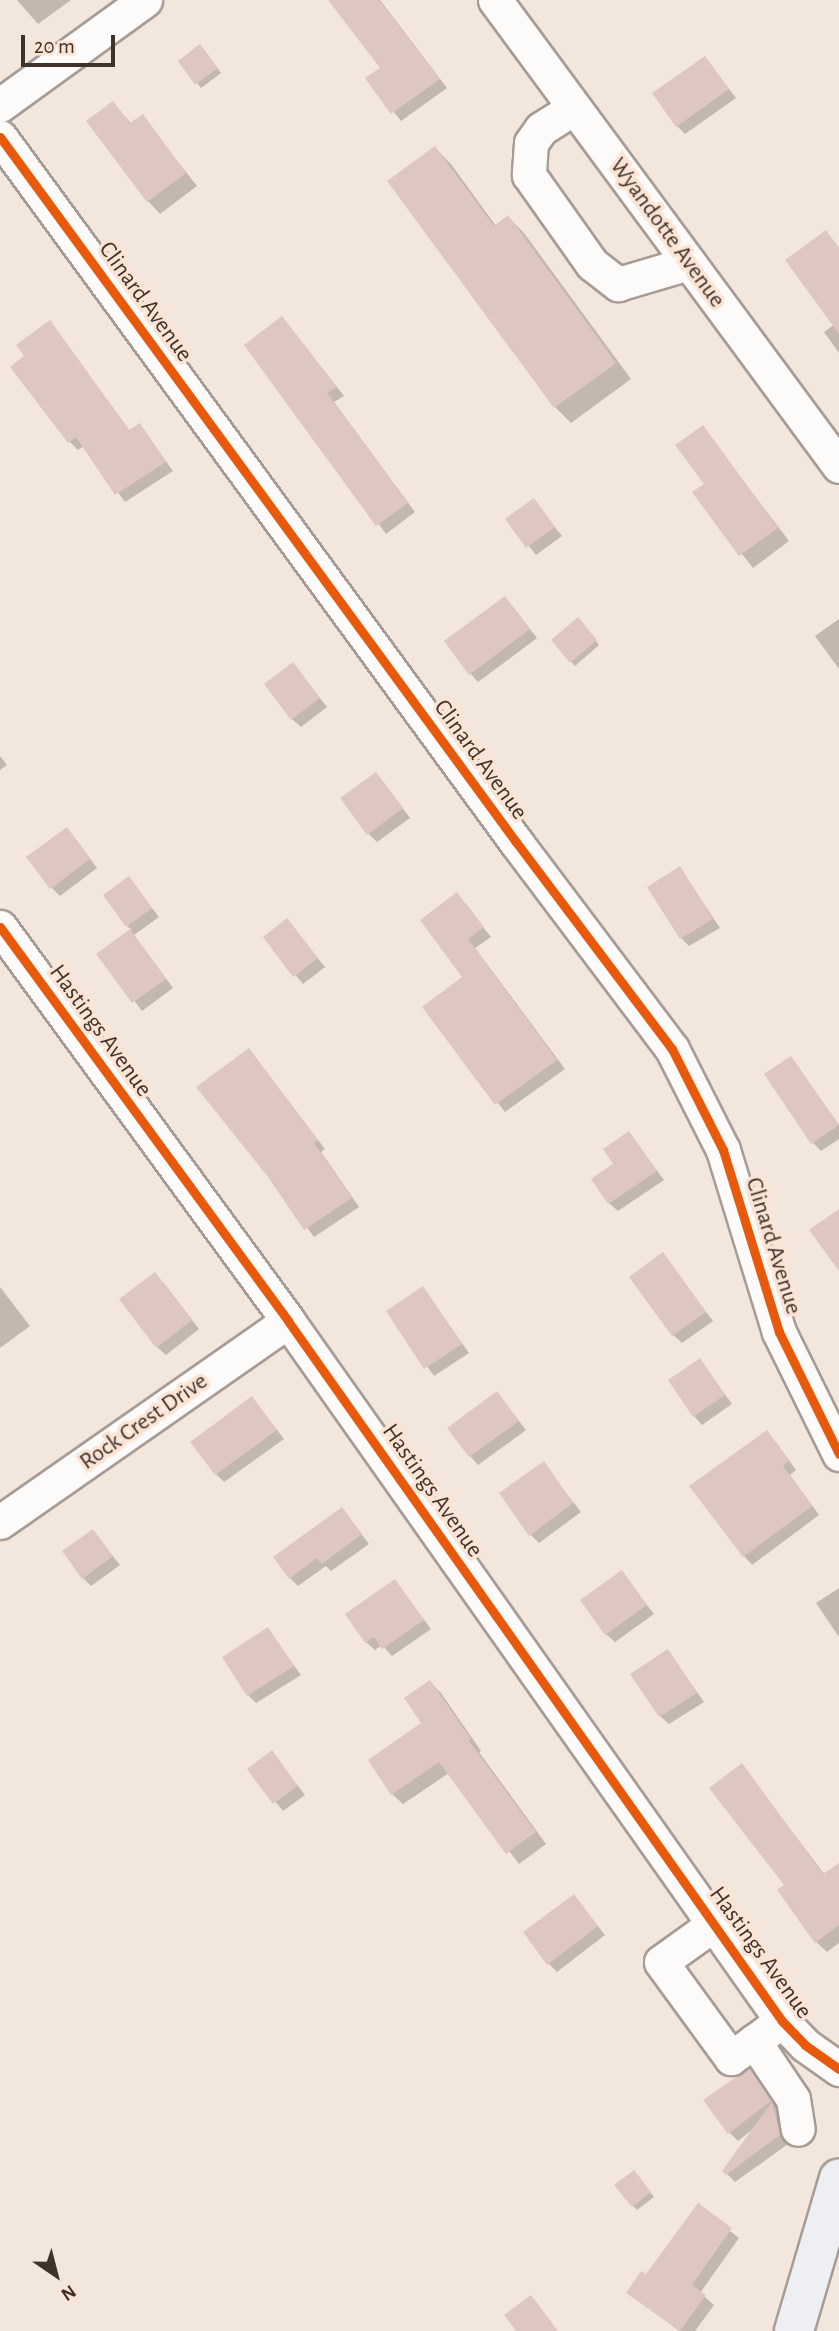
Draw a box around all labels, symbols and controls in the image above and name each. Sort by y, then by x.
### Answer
scale bar [24,21,119,65]
text: 20 m [34,36,75,57]
street label: Wyandotte Avenue [603,152,731,314]
street label: Clinard Avenue [92,236,198,368]
street label: Clinard Avenue [427,694,533,826]
street label: Hastings Avenue [42,959,158,1103]
street label: Clinard Avenue [739,1174,807,1318]
street label: Rock Crest Drive [74,1367,214,1477]
street label: Hastings Avenue [375,1419,489,1563]
street label: Hastings Avenue [702,1881,818,2025]
north arrow [21,2240,91,2310]
text: N [57,2281,79,2304]

